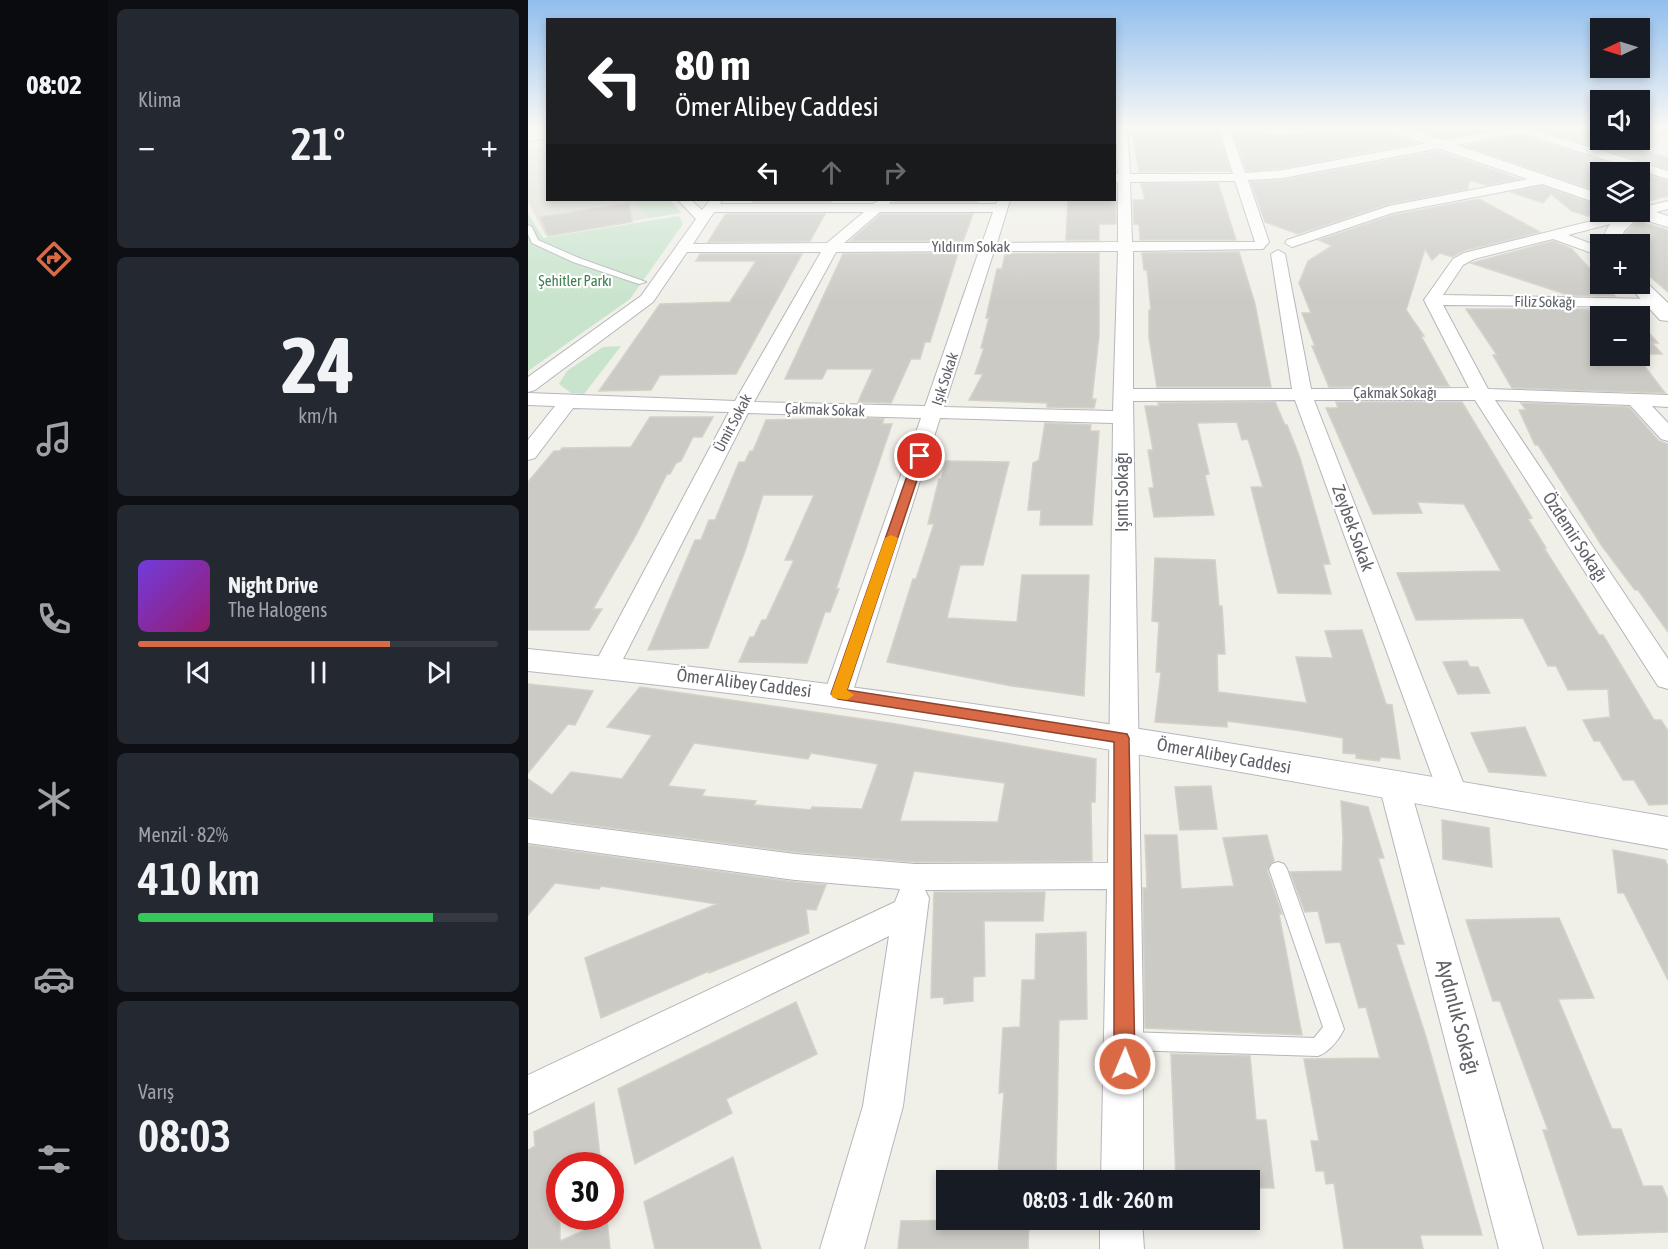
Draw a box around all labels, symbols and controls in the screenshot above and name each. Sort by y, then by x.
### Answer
north arrow [1590,18,1650,78]
map controls [1590,18,1650,366]
text: 80 m [675,41,750,89]
icon: left [576,42,654,120]
text: 08:02 [26,69,82,100]
text: Klima [138,88,181,111]
button: sound [1590,90,1650,150]
text: Ömer Alibey Caddesi [675,91,879,122]
text: 21° [291,118,345,170]
text: − [138,126,155,164]
text: + [481,126,498,164]
icon: left [752,156,785,189]
icon: ahead [815,156,848,189]
icon: right [878,156,911,189]
button: layers [1590,162,1650,222]
button: + [1590,234,1650,294]
icon: directions [33,238,75,280]
street label: Yıldırım Sokak [932,238,1011,255]
park label: Şehitler Parkı [538,272,612,289]
street label: Filiz Sokağı [1514,292,1576,311]
button: − [1590,306,1650,366]
text: 24 [281,320,355,410]
street label: Işık Sokak [928,350,961,408]
street label: Çakmak Sokağı [1353,384,1437,401]
street label: Ümit Sokak [710,391,755,455]
street label: Çakmak Sokak [785,400,866,419]
text: km/h [298,404,338,427]
icon: music [33,418,75,460]
pin [894,430,945,481]
icon: arrive [903,439,936,472]
street label: Işıntı Sokağı [1111,452,1132,532]
street label: Zeybek Sokak [1328,482,1379,574]
street label: Özdemir Sokağı [1539,488,1612,585]
text: Night Drive [228,572,318,598]
icon: phone [33,598,75,640]
text: The Halogens [228,598,327,621]
icon: previous [182,656,215,689]
icon: pause [302,656,335,689]
icon: next [422,656,455,689]
street label: Ömer Alibey Caddesi [675,664,813,701]
street label: Ömer Alibey Caddesi [1155,733,1293,778]
icon: climate [33,778,75,820]
text: Menzil · 82% [138,823,228,846]
text: 410 km [138,853,260,905]
street label: Aydınlık Sokağı [1432,957,1486,1077]
icon: car [33,958,75,1000]
position arrow [1093,1032,1157,1096]
text: Varış [138,1080,174,1103]
text: 08:03 [138,1110,232,1162]
icon: filters [33,1138,75,1180]
speed limit sign: 30 [546,1152,624,1230]
text: 08:03 · 1 dk · 260 m [1023,1187,1173,1213]

